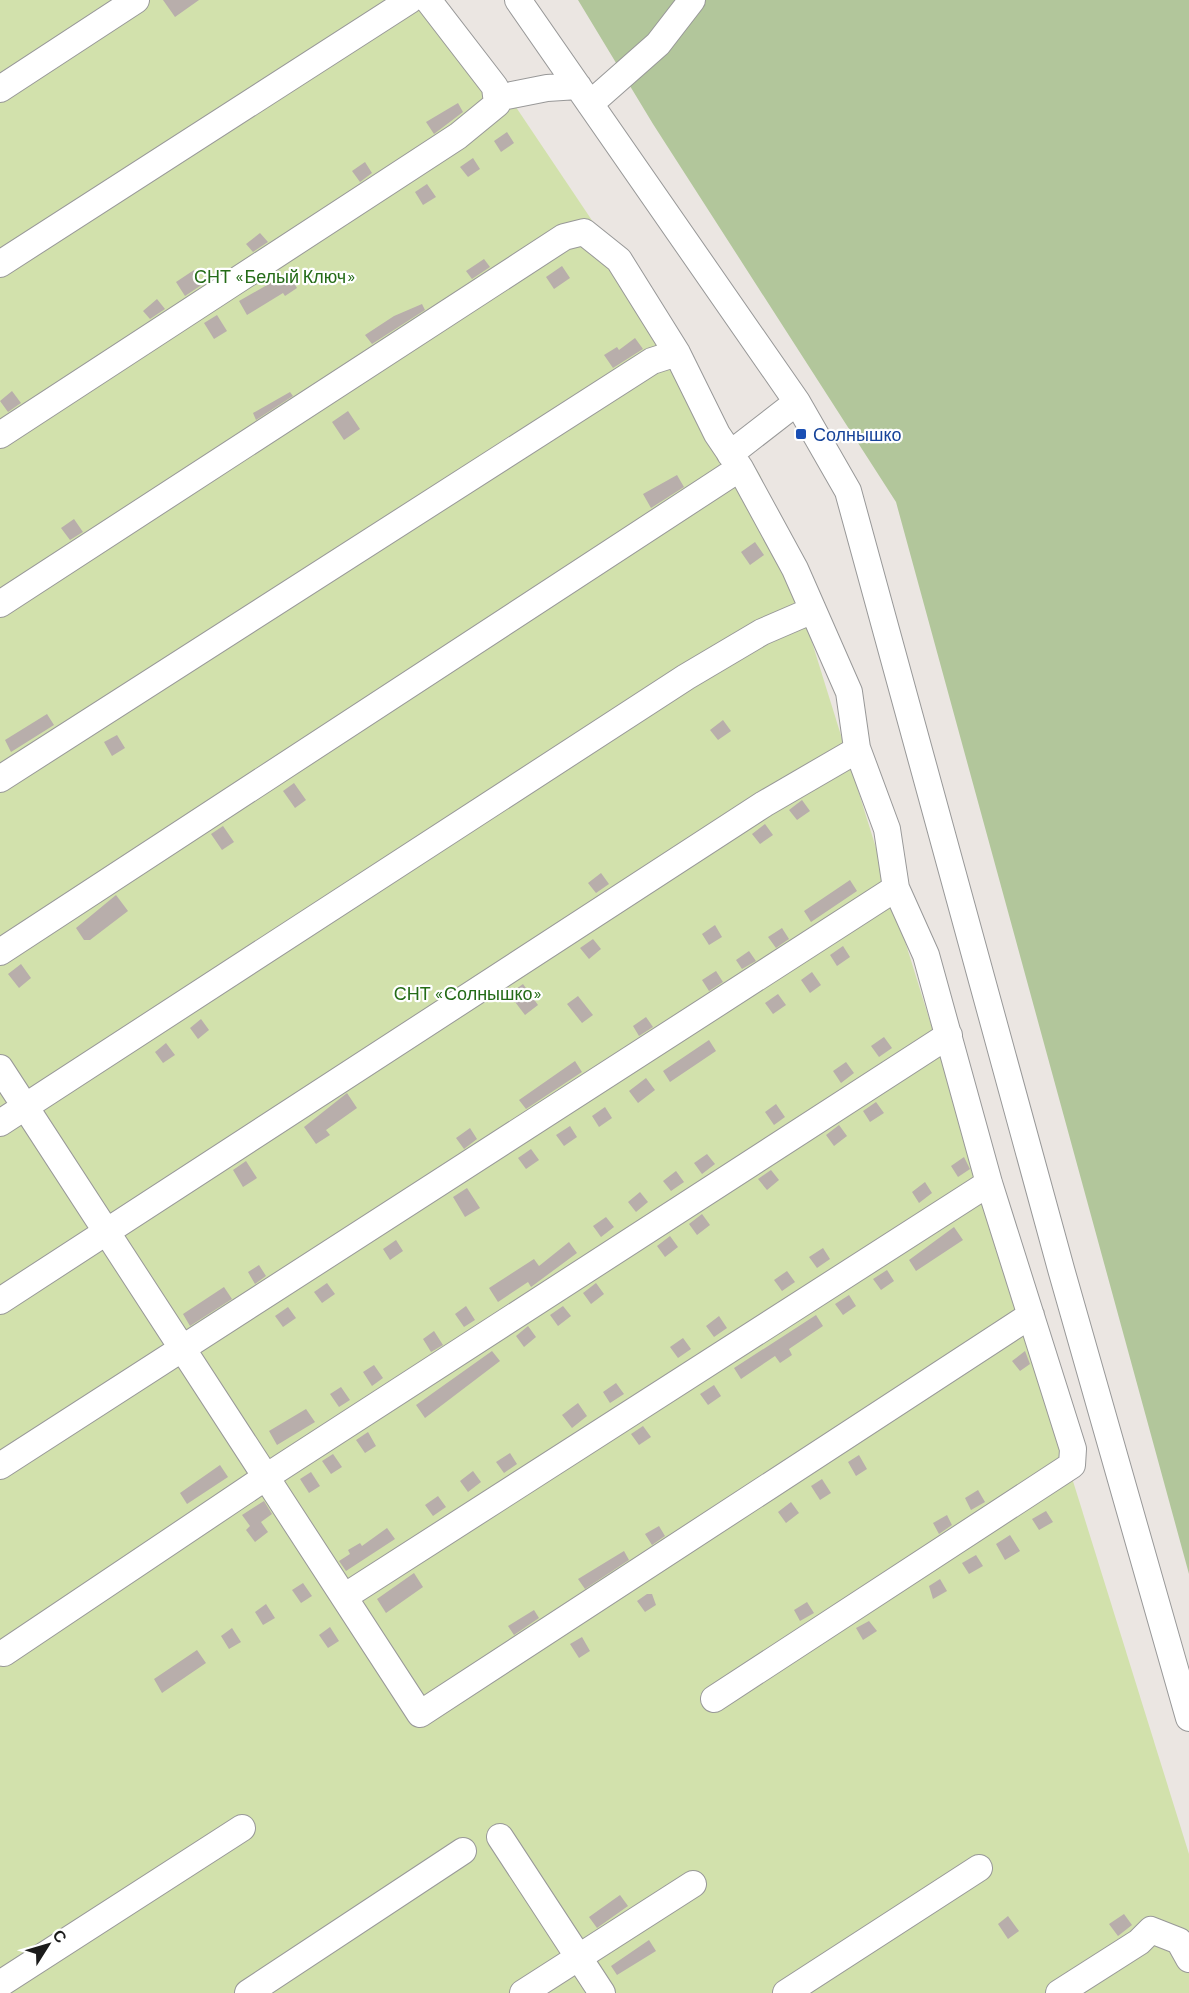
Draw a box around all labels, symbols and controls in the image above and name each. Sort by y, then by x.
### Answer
park label: СНТ «Белый Ключ» [194,265,356,287]
place label: Солнышко [813,423,902,445]
marker: Солнышко [794,427,808,441]
park label: СНТ «Солнышко» [394,982,542,1004]
north arrow [18,1915,78,1975]
text: С [49,1925,72,1946]

